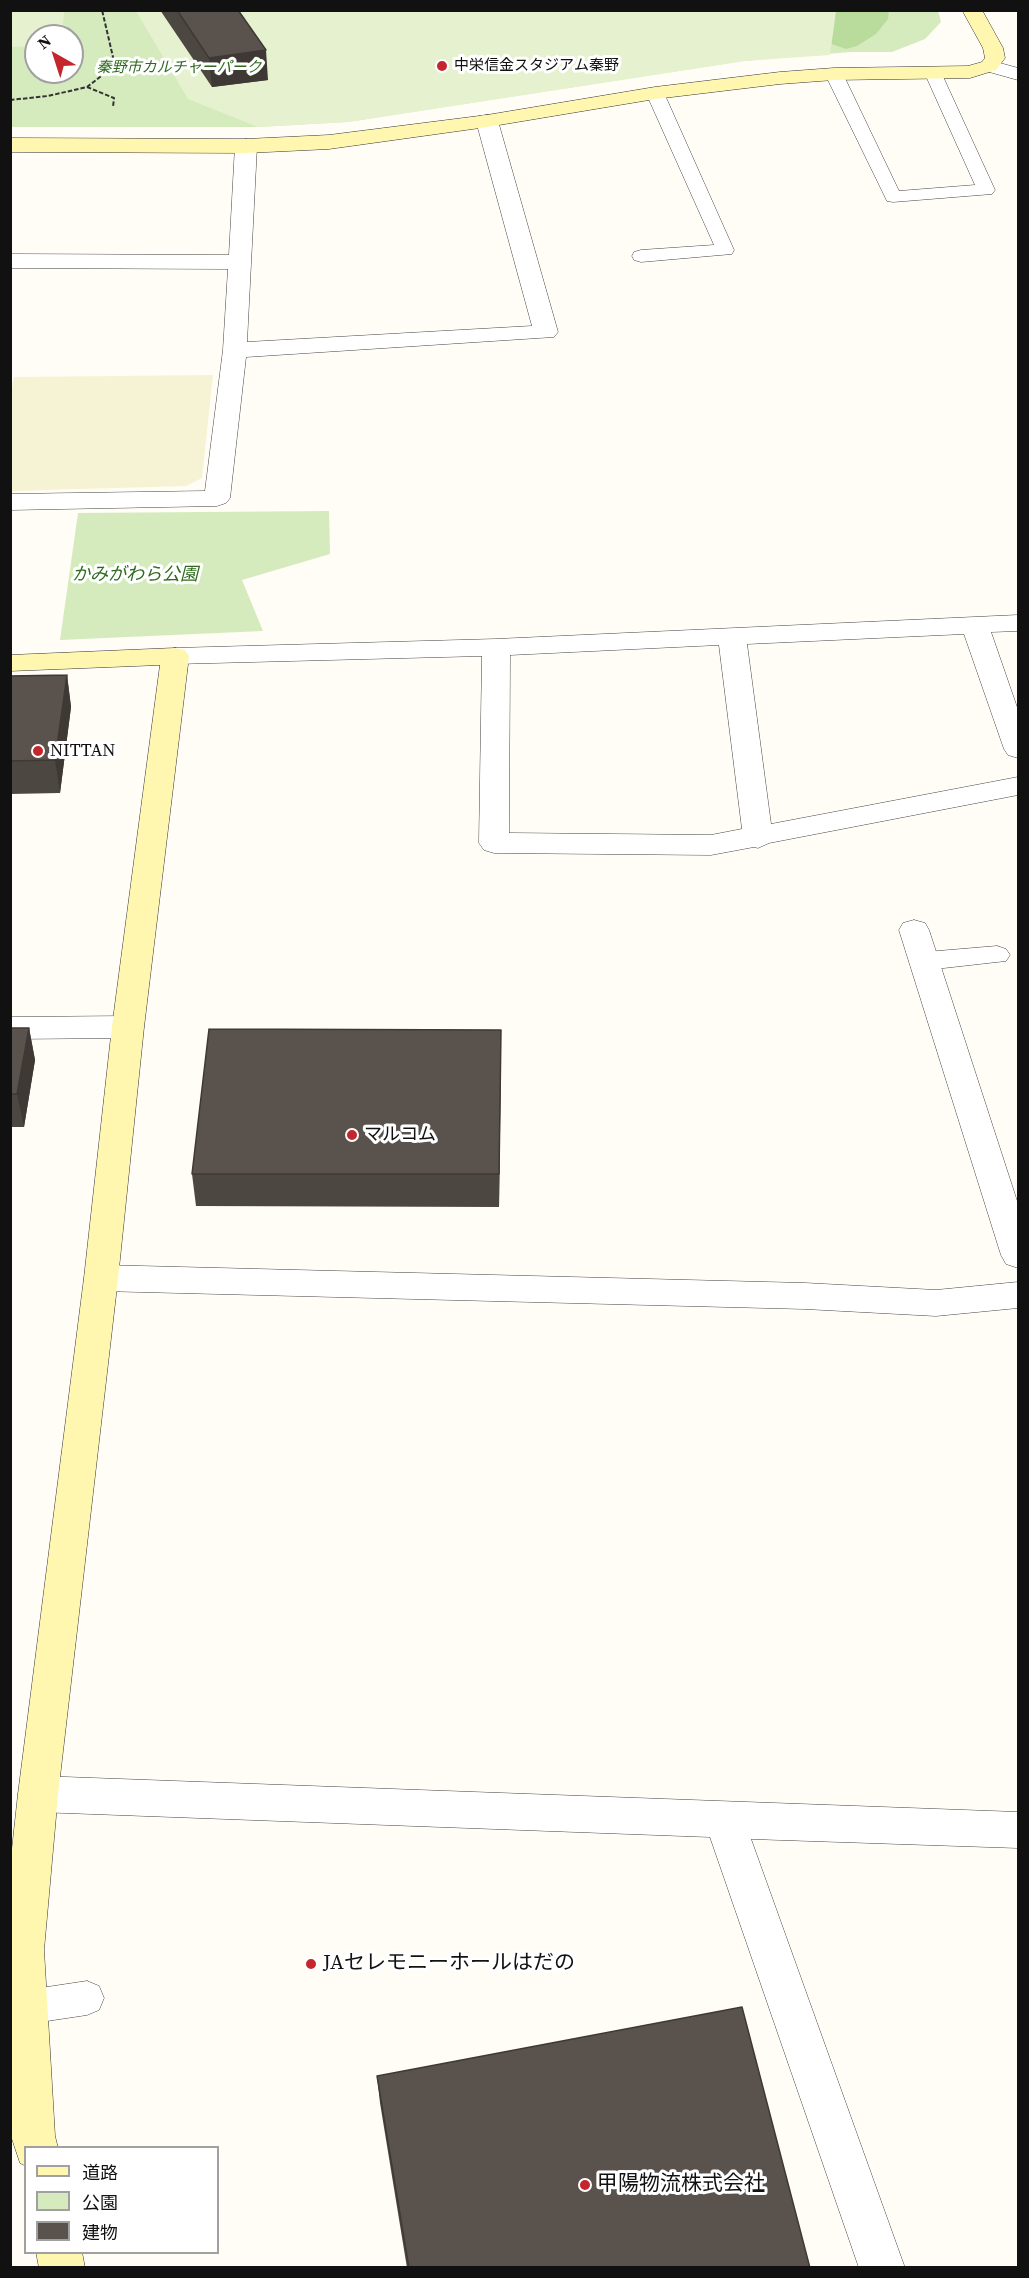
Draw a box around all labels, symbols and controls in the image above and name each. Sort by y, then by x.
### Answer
north arrow [24,24,84,84]
text: N [32,29,55,54]
place label: 中栄信金スタジアム秦野 [454,57,619,75]
park label: 秦野市カルチャーパーク [97,59,261,77]
marker: 中栄信金スタジアム秦野 [435,59,449,73]
park label: かみがわら公園 [72,564,198,586]
place label: NITTAN [50,740,115,762]
marker: NITTAN [31,744,45,758]
place label: マルコム [364,1124,436,1146]
marker: マルコム [345,1128,359,1142]
place label: JAセレモニーホールはだの [323,1951,575,1977]
marker: JAセレモニーホールはだの [304,1957,318,1971]
legend [24,2146,219,2254]
text: 道路 [82,2160,118,2185]
place label: 甲陽物流株式会社 [597,2172,765,2198]
marker: 甲陽物流株式会社 [578,2178,592,2192]
text: 公園 [82,2190,118,2215]
text: 建物 [82,2220,118,2245]

